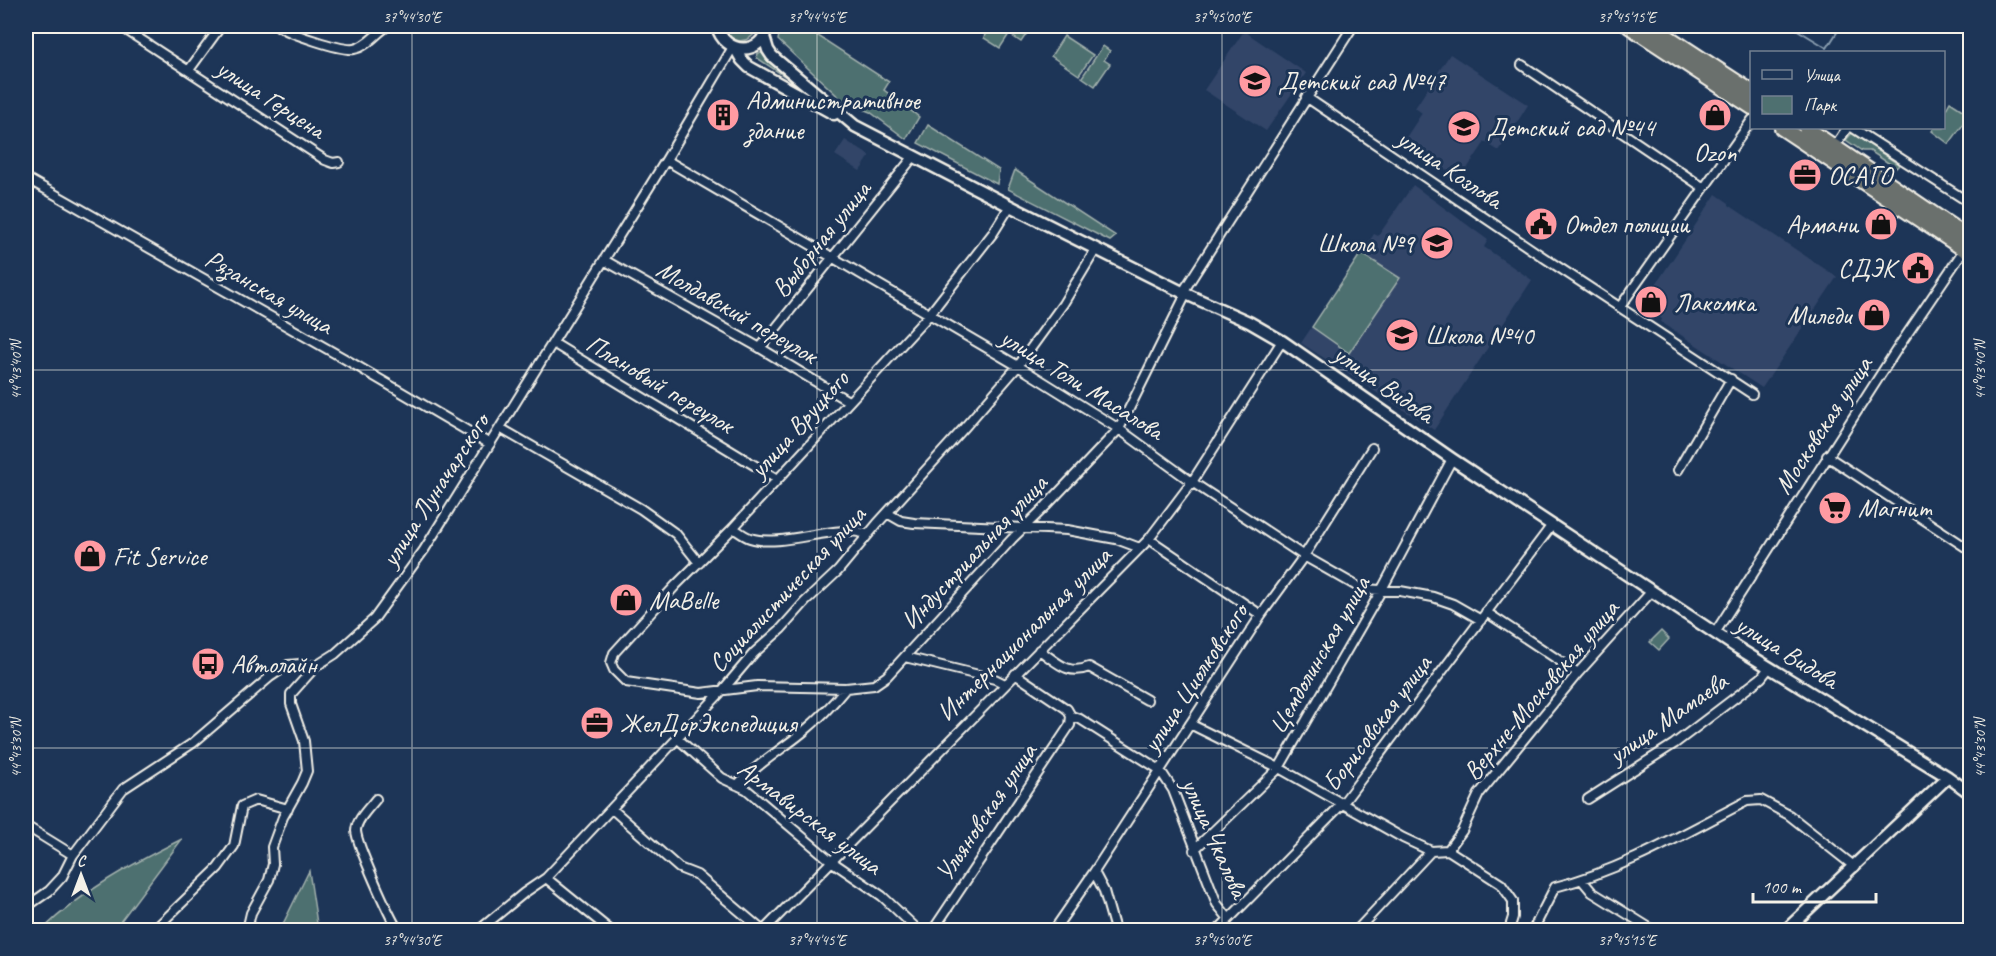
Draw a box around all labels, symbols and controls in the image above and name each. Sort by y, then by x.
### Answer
text: 37°44'30"E [383,8,443,27]
text: 37°44'45"E [788,8,848,27]
text: 37°45'00"E [1193,8,1253,27]
text: 37°45'15"E [1598,8,1658,27]
street label: улица Герцена [209,51,334,148]
legend [1750,51,1945,129]
school or university icon: Детский сад №47 [1237,63,1273,99]
text: Улица [1804,64,1841,86]
place label: Детский сад №47 [1278,65,1447,98]
place label: Административное здание [743,84,921,148]
text: Парк [1804,94,1838,116]
building icon: Административное здание [705,97,741,133]
shop icon: Ozon [1697,97,1733,133]
school or university icon: Детский сад №44 [1446,109,1482,145]
place label: Детский сад №44 [1487,111,1657,144]
street label: улица Козлова [1389,121,1511,218]
place label: Ozon [1694,136,1737,169]
office icon: ОСАГО [1787,157,1823,193]
place label: ОСАГО [1828,159,1895,192]
street label: Выборная улица [764,172,879,304]
public building icon: Отдел полиции [1523,206,1559,242]
shop icon: Армани [1863,206,1899,242]
place label: Отдел полиции [1564,208,1691,241]
place label: Армани [1786,208,1859,241]
school or university icon: Школа №9 [1419,225,1455,261]
place label: Школа №9 [1317,227,1416,260]
street label: Рязанская улица [199,242,340,344]
public building icon: СДЭК [1900,250,1936,286]
place label: СДЭК [1838,252,1900,285]
street label: Молдавский переулок [651,253,825,373]
shop icon: Лакомка [1633,284,1669,320]
place label: Лакомка [1674,286,1757,319]
shop icon: Миледи [1856,297,1892,333]
place label: Миледи [1787,299,1854,332]
school or university icon: Школа №40 [1384,317,1420,353]
place label: Школа №40 [1425,319,1536,352]
street label: улица Толи Масалова [993,320,1172,449]
street label: Плановый переулок [580,327,742,442]
street label: улица Видова [1326,336,1443,432]
text: 44°43'40"N [7,337,26,400]
text: 44°43'40"N [1971,337,1990,400]
street label: Московская улица [1766,349,1881,500]
street label: улица Вруцкого [741,362,857,486]
street label: улица Луначарского [372,405,498,574]
street label: Индустриальная улица [894,466,1055,637]
supermarket icon: Магнит [1817,490,1853,526]
place label: Магнит [1858,492,1933,525]
street label: Социалистическая улица [701,498,874,679]
shop icon: Fit Service [72,538,108,574]
street label: Интернациональная улица [930,538,1120,728]
place label: Fit Service [113,540,209,573]
street label: Цемдолинская улица [1261,569,1378,740]
shop icon: MaBelle [608,582,644,618]
place label: MaBelle [649,584,720,617]
street label: Верхне-Московская улица [1456,592,1627,787]
street label: улица Циолковского [1134,595,1257,760]
street label: улица Видова [1728,606,1847,698]
bus stop icon: Автолайн [190,646,226,682]
street label: Борисовская улица [1315,647,1440,798]
place label: Автолайн [231,648,318,681]
street label: улица Мамаева [1600,664,1735,772]
office icon: ЖелДорЭкспедиция [579,705,615,741]
place label: ЖелДорЭкспедиция [620,707,799,740]
text: 44°43'30"N [7,715,26,778]
text: 44°43'30"N [1971,715,1990,778]
street label: Ульяновская улица [928,735,1045,887]
street label: Армавирская улица [731,752,890,883]
street label: улица Чкалова [1173,771,1257,905]
north arrow [51,845,111,905]
text: С [77,851,87,871]
scale bar [1753,866,1876,904]
text: 100 m [1762,876,1803,898]
text: 37°44'30"E [383,931,443,950]
text: 37°44'45"E [788,931,848,950]
text: 37°45'00"E [1193,931,1253,950]
text: 37°45'15"E [1598,931,1658,950]

